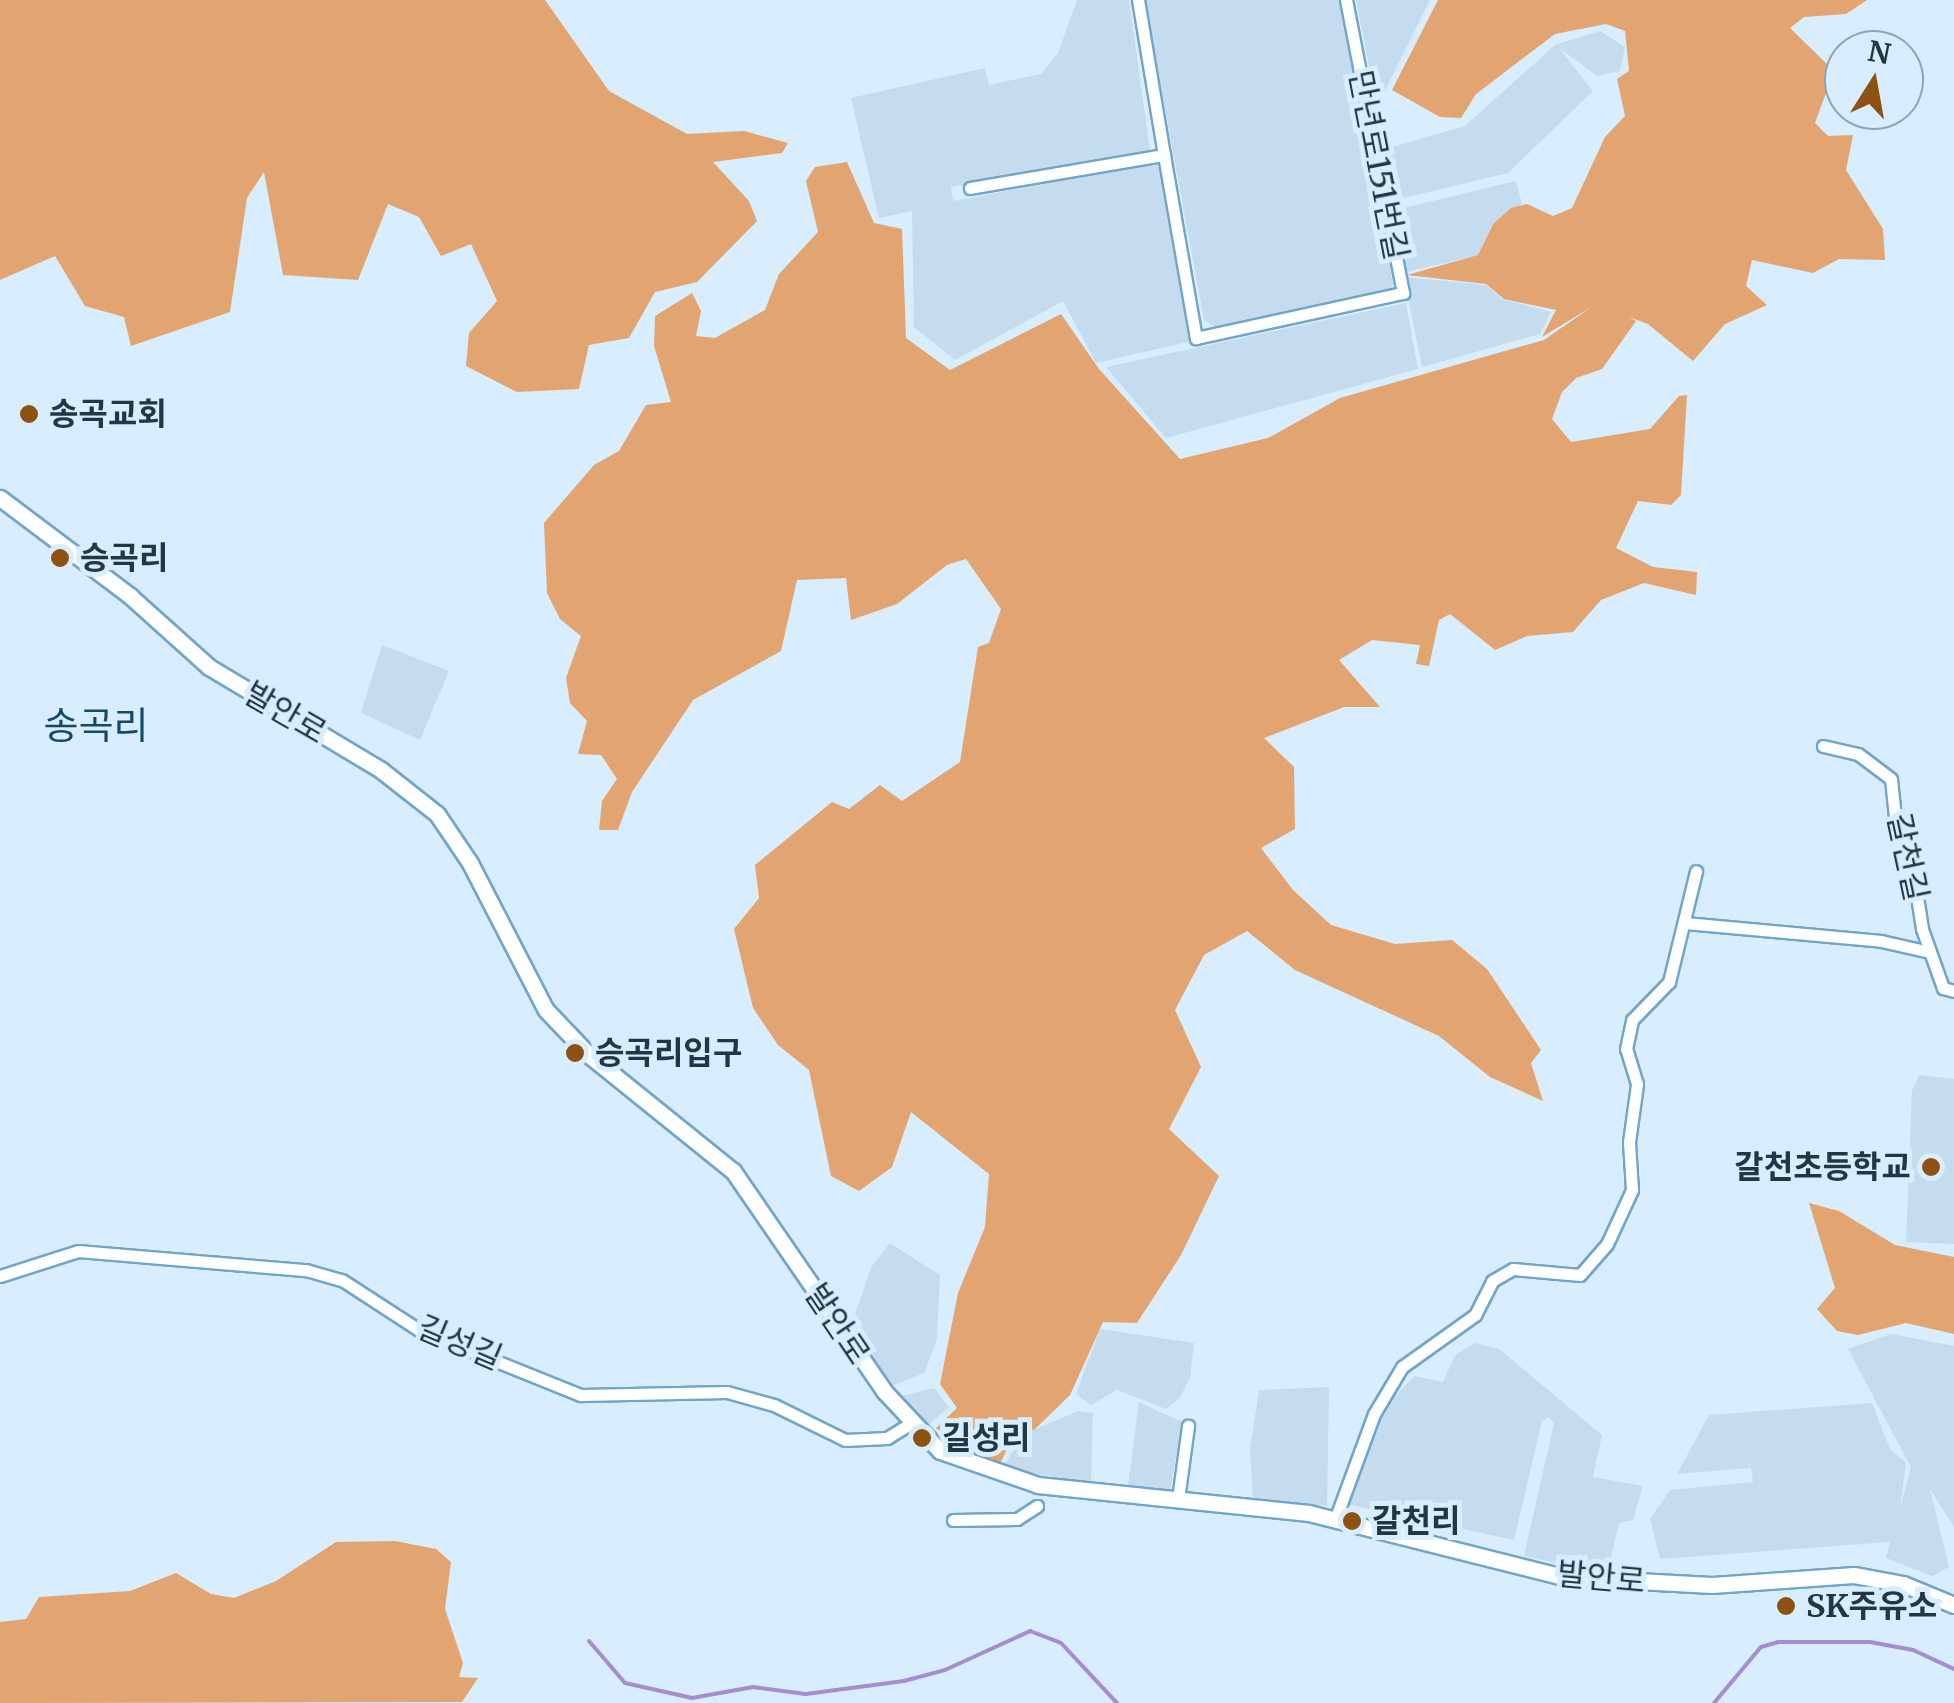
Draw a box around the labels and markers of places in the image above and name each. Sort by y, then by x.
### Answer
place label: 송곡교회 [49,395,167,433]
marker: 송곡교회 [18,403,40,425]
place label: 승곡리 [80,539,168,577]
marker: 승곡리 [49,547,71,569]
place label: 승곡리입구 [595,1034,742,1072]
marker: 승곡리입구 [564,1042,586,1064]
place label: 갈천초등학교 [1734,1148,1911,1186]
marker: 갈천초등학교 [1920,1156,1942,1178]
place label: 길성리 [942,1419,1030,1457]
marker: 길성리 [911,1427,933,1449]
place label: 갈천리 [1372,1502,1460,1540]
marker: 갈천리 [1341,1510,1363,1532]
place label: SK주유소 [1806,1587,1937,1625]
marker: SK주유소 [1775,1595,1797,1617]

